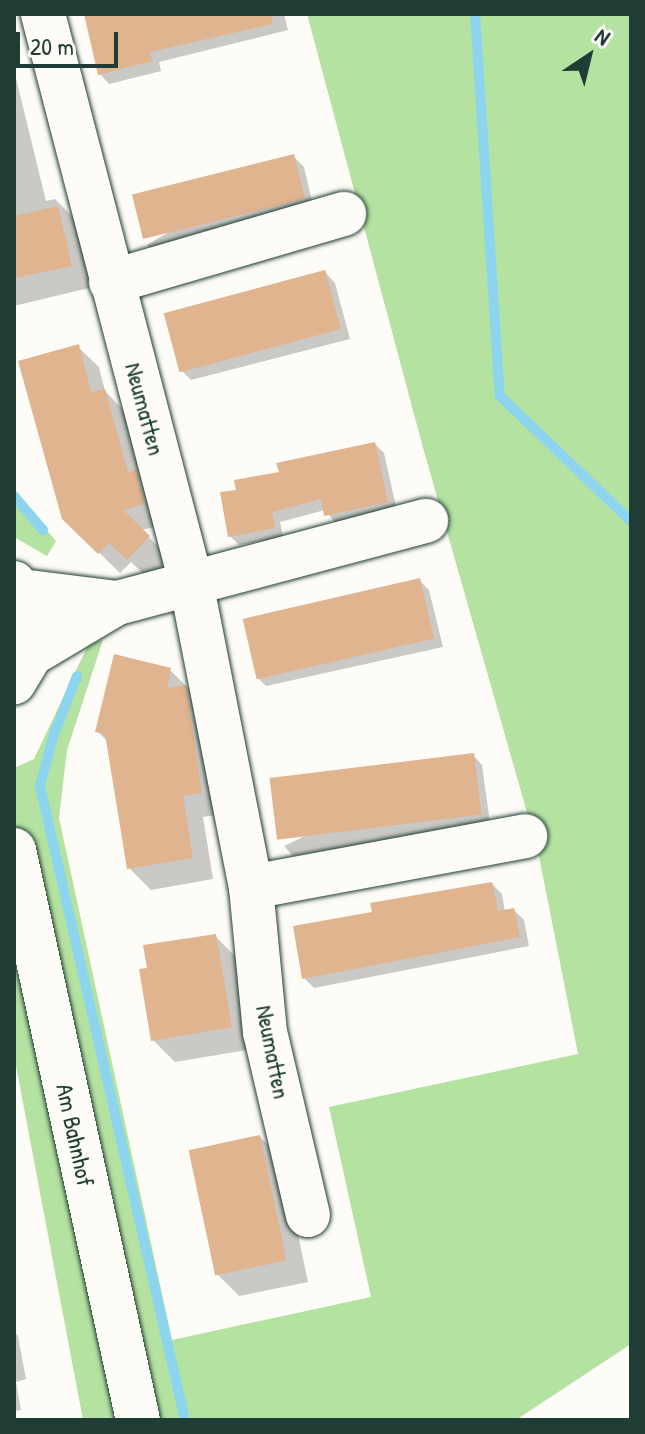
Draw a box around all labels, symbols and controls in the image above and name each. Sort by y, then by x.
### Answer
scale bar [20,16,122,66]
north arrow [549,16,629,96]
text: N [589,21,616,52]
text: 20 m [30,30,74,62]
street label: Neumatten [119,360,171,458]
street label: Neumatten [250,1003,296,1101]
street label: Am Bahnhof [50,1081,100,1189]

